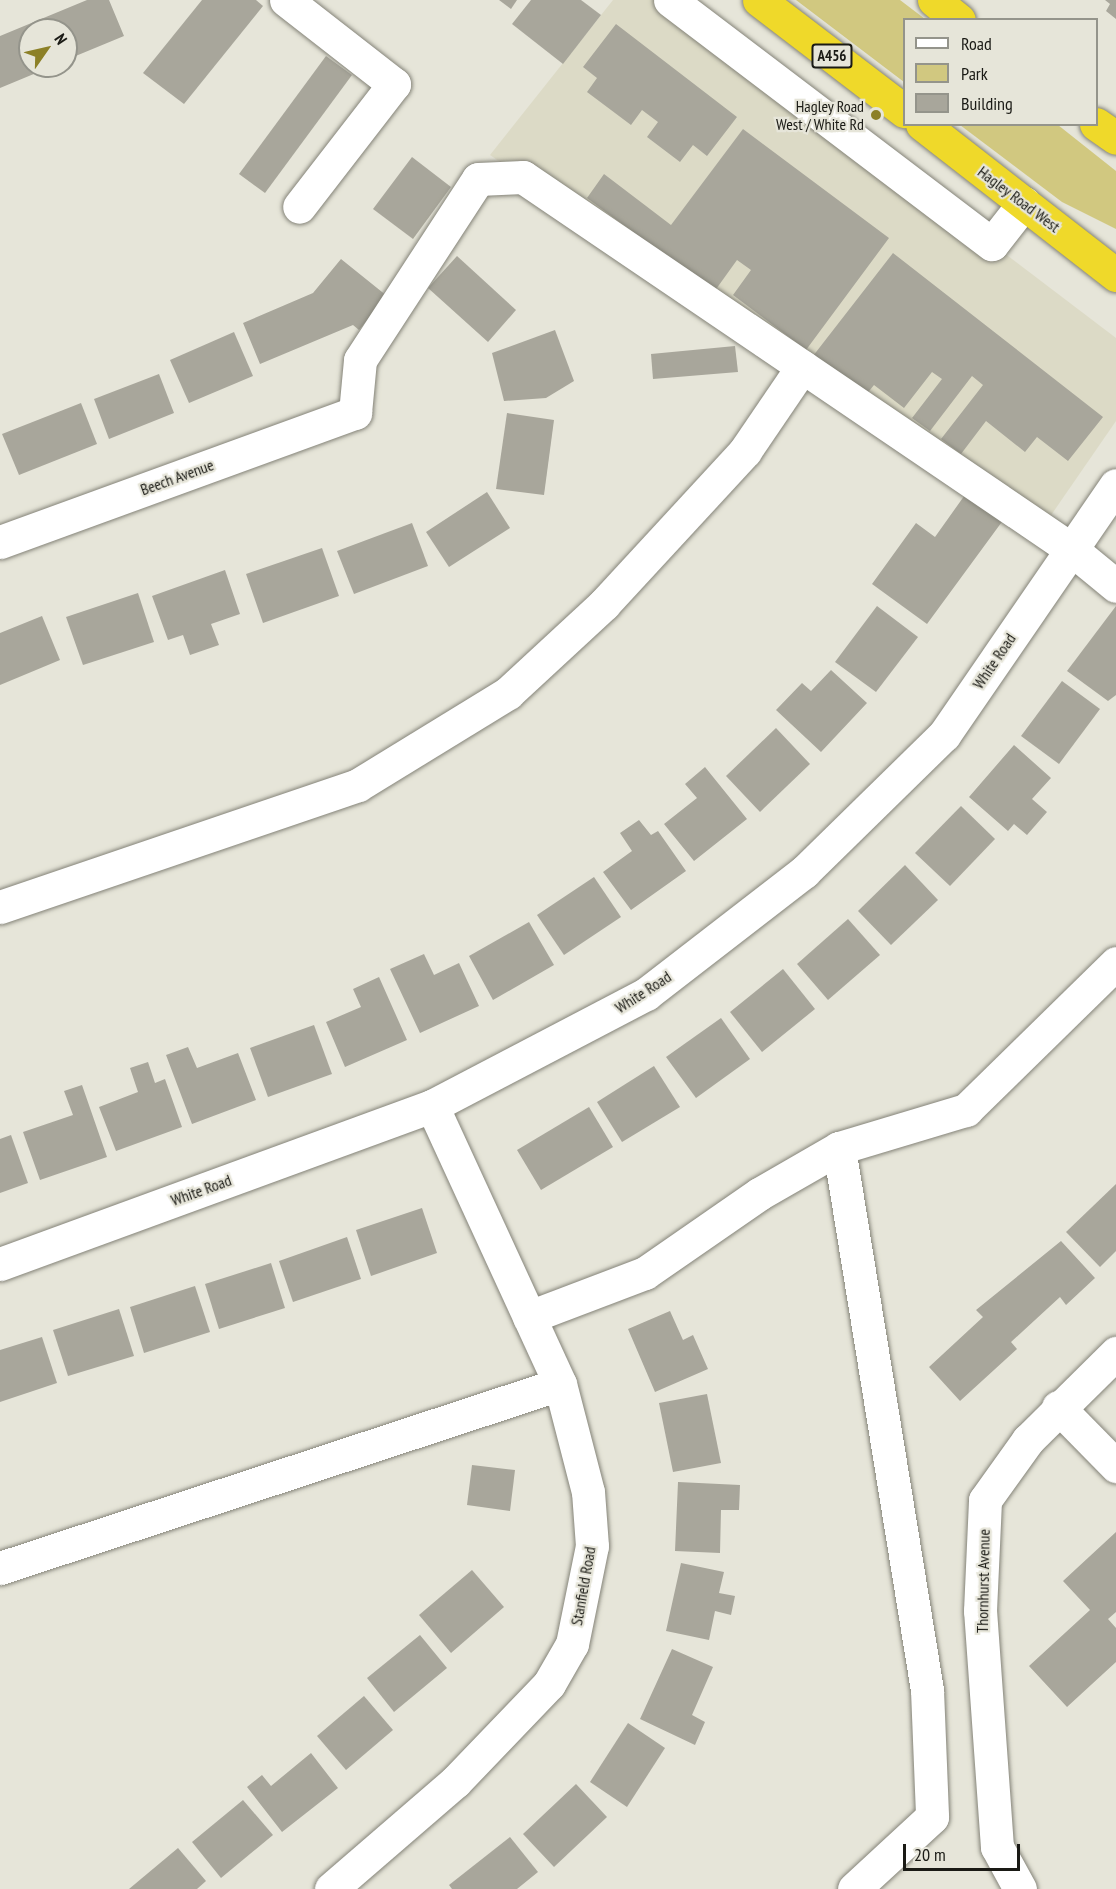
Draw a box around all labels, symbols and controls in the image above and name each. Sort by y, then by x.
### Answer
north arrow [18,18,78,78]
legend [903,18,1098,126]
text: N [51,30,72,48]
text: Road [961,32,992,55]
road number: A456 [811,44,853,68]
text: Park [961,62,988,85]
text: Building [961,92,1013,115]
place label: Hagley Road West / White Rd [776,96,864,134]
marker: Hagley Road West / White Rd [869,108,883,122]
street label: Hagley Road West [974,162,1064,236]
street label: Beech Avenue [137,455,217,499]
street label: White Road [968,630,1020,692]
street label: White Road [611,967,675,1017]
street label: White Road [168,1170,234,1210]
street label: Thornhurst Avenue [972,1529,994,1633]
street label: Stanfield Road [567,1545,599,1627]
scale bar [906,1832,1023,1870]
text: 20 m [914,1843,946,1866]

